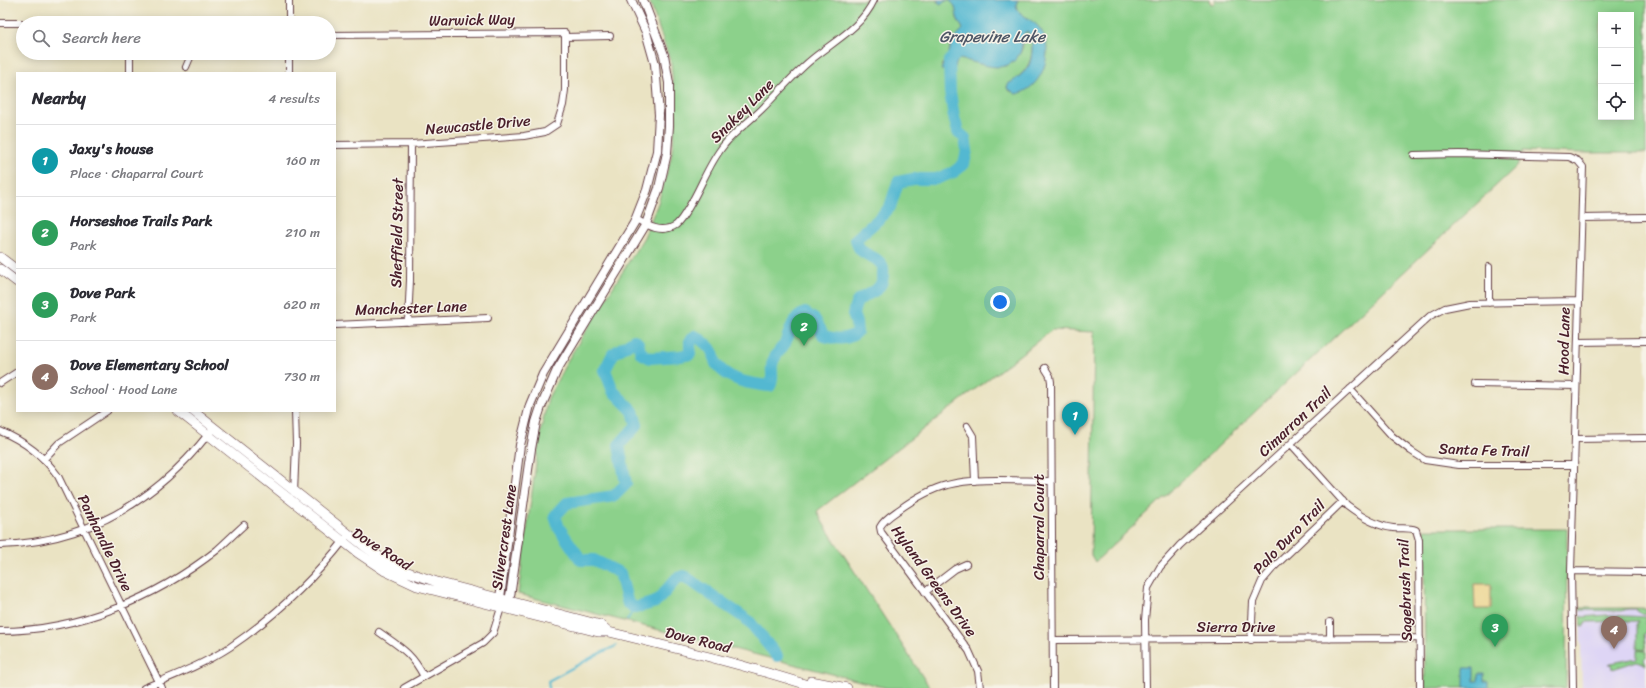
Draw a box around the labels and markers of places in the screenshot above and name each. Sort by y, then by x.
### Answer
pin: 2 [791,313,817,346]
pin: 1 [1062,402,1088,435]
pin: 3 [1482,614,1508,647]
pin: 4 [1601,616,1627,649]

